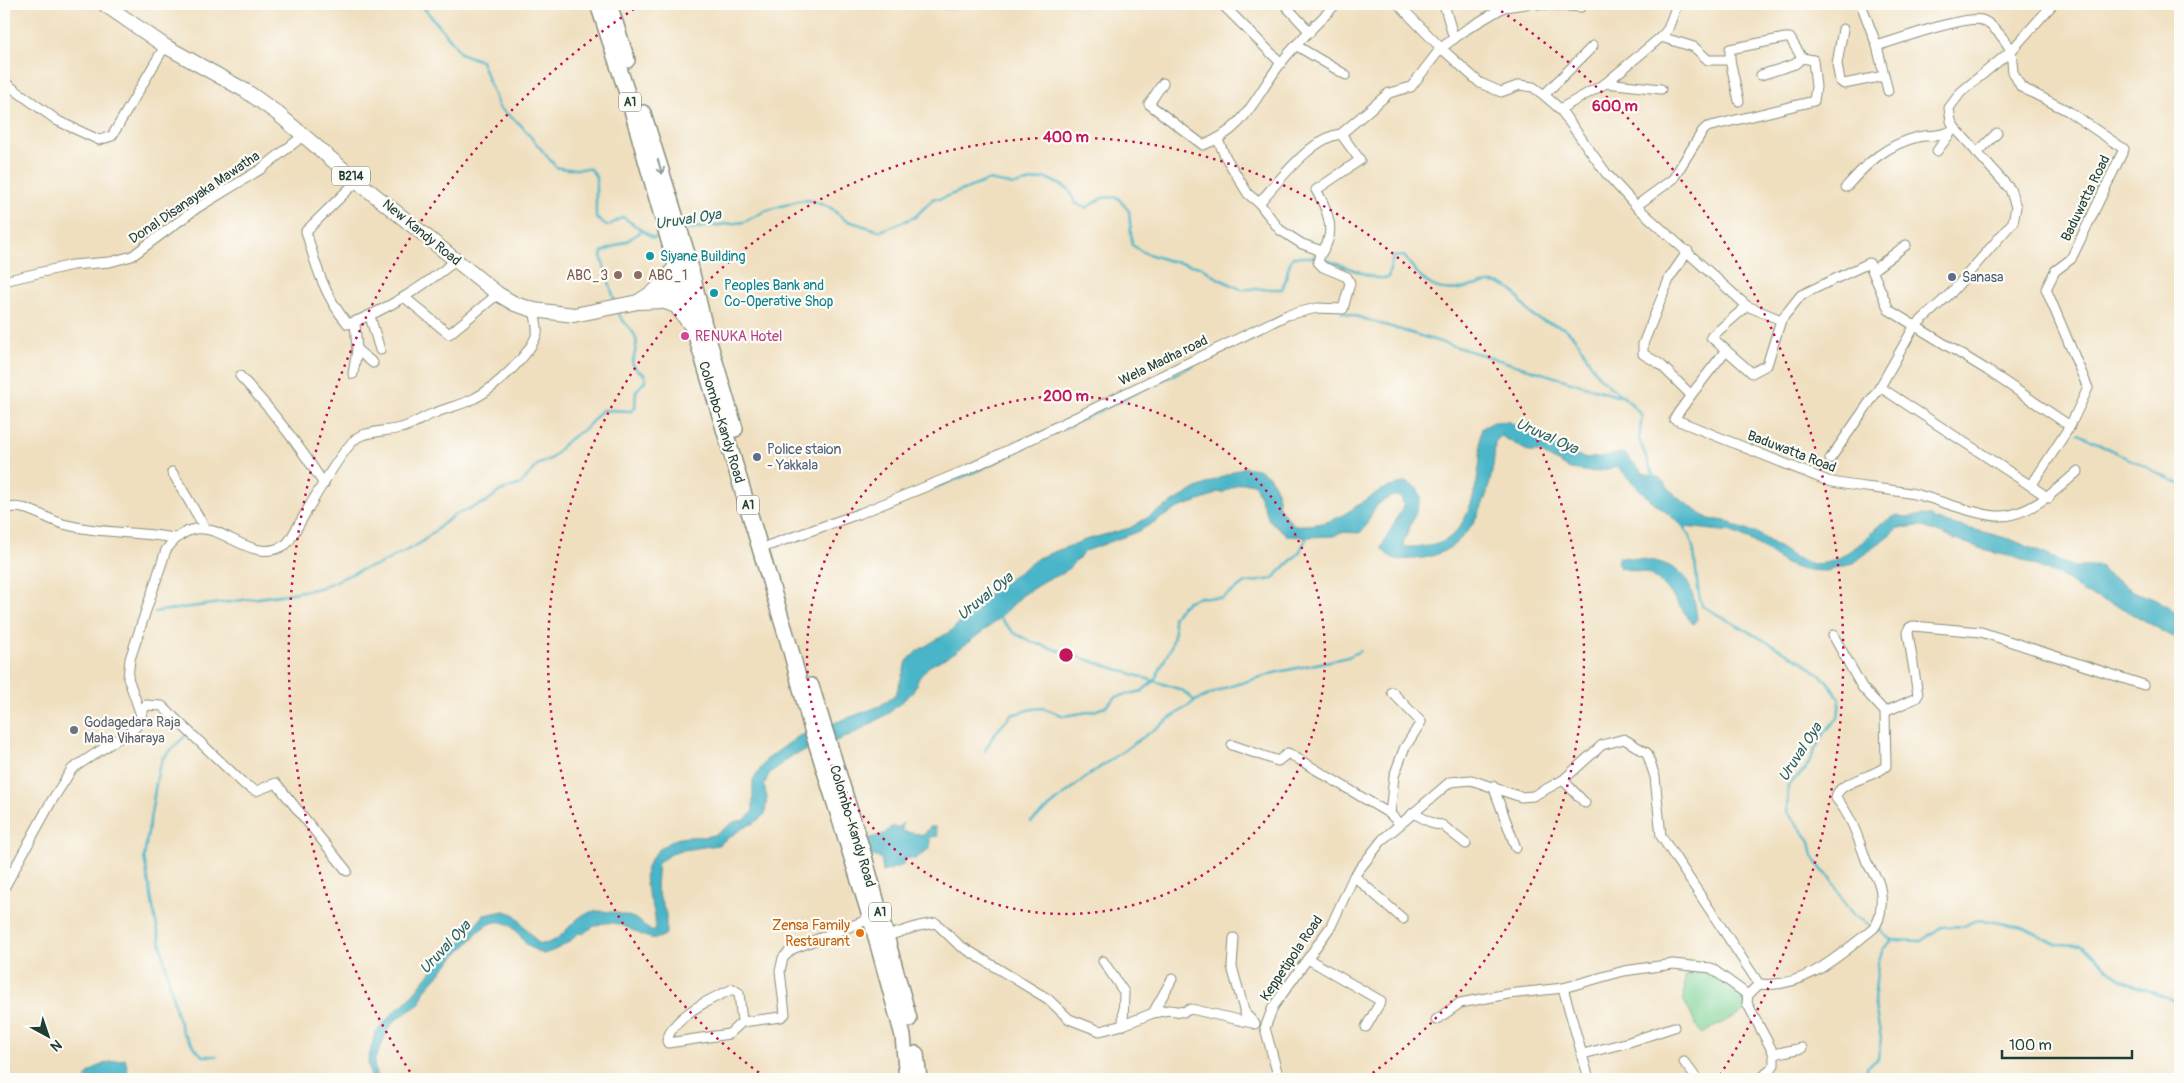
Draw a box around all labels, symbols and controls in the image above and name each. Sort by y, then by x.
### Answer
road number: A1 [619,92,641,111]
text: 600 m [1592,97,1638,116]
text: 400 m [1043,128,1089,147]
street label: Donal Disanayaka Mawatha [126,147,263,247]
street label: Baduwatta Road [2057,152,2114,244]
one-way arrow [656,159,666,175]
road number: B214 [332,167,370,186]
street label: New Kandy Road [379,196,465,269]
water label: Uruval Oya [654,205,723,234]
place label: Siyane Building [660,248,746,265]
marker: Siyane Building [644,250,656,262]
place label: ABC_3 [566,267,608,284]
place label: ABC_1 [648,267,687,284]
marker: ABC_3 [612,269,624,281]
marker: ABC_1 [632,269,644,281]
place label: Sanasa [1962,269,2003,286]
marker: Sanasa [1946,271,1958,283]
place label: Peoples Bank and Co-Operative Shop [724,277,834,310]
marker: Peoples Bank and Co-Operative Shop [708,287,720,299]
place label: RENUKA Hotel [695,328,782,345]
marker: RENUKA Hotel [679,330,691,342]
street label: Wela Madha road [1116,332,1211,389]
street label: Colombo-Kandy Road [695,359,748,485]
text: 200 m [1043,387,1089,406]
water label: Uruval Oya [1513,414,1582,459]
street label: Baduwatta Road [1745,427,1839,476]
place label: Police staion - Yakkala [767,441,841,474]
marker: Police staion - Yakkala [751,451,763,463]
road number: A1 [737,496,759,514]
water label: Uruval Oya [954,568,1018,625]
centre of rings [1057,646,1075,664]
place label: Godagedara Raja Maha Viharaya [84,714,180,747]
water label: Uruval Oya [1774,718,1827,785]
marker: Godagedara Raja Maha Viharaya [68,724,80,736]
street label: Colombo-Kandy Road [826,763,879,889]
road number: A1 [869,902,891,922]
street label: Keppetipola Road [1257,912,1326,1004]
water label: Uruval Oya [416,916,476,978]
place label: Zensa Family Restaurant [772,917,850,950]
marker: Zensa Family Restaurant [854,927,866,939]
north arrow [22,1010,72,1060]
scale bar [2002,1028,2132,1060]
text: N [47,1036,65,1055]
text: 100 m [2009,1036,2052,1055]

